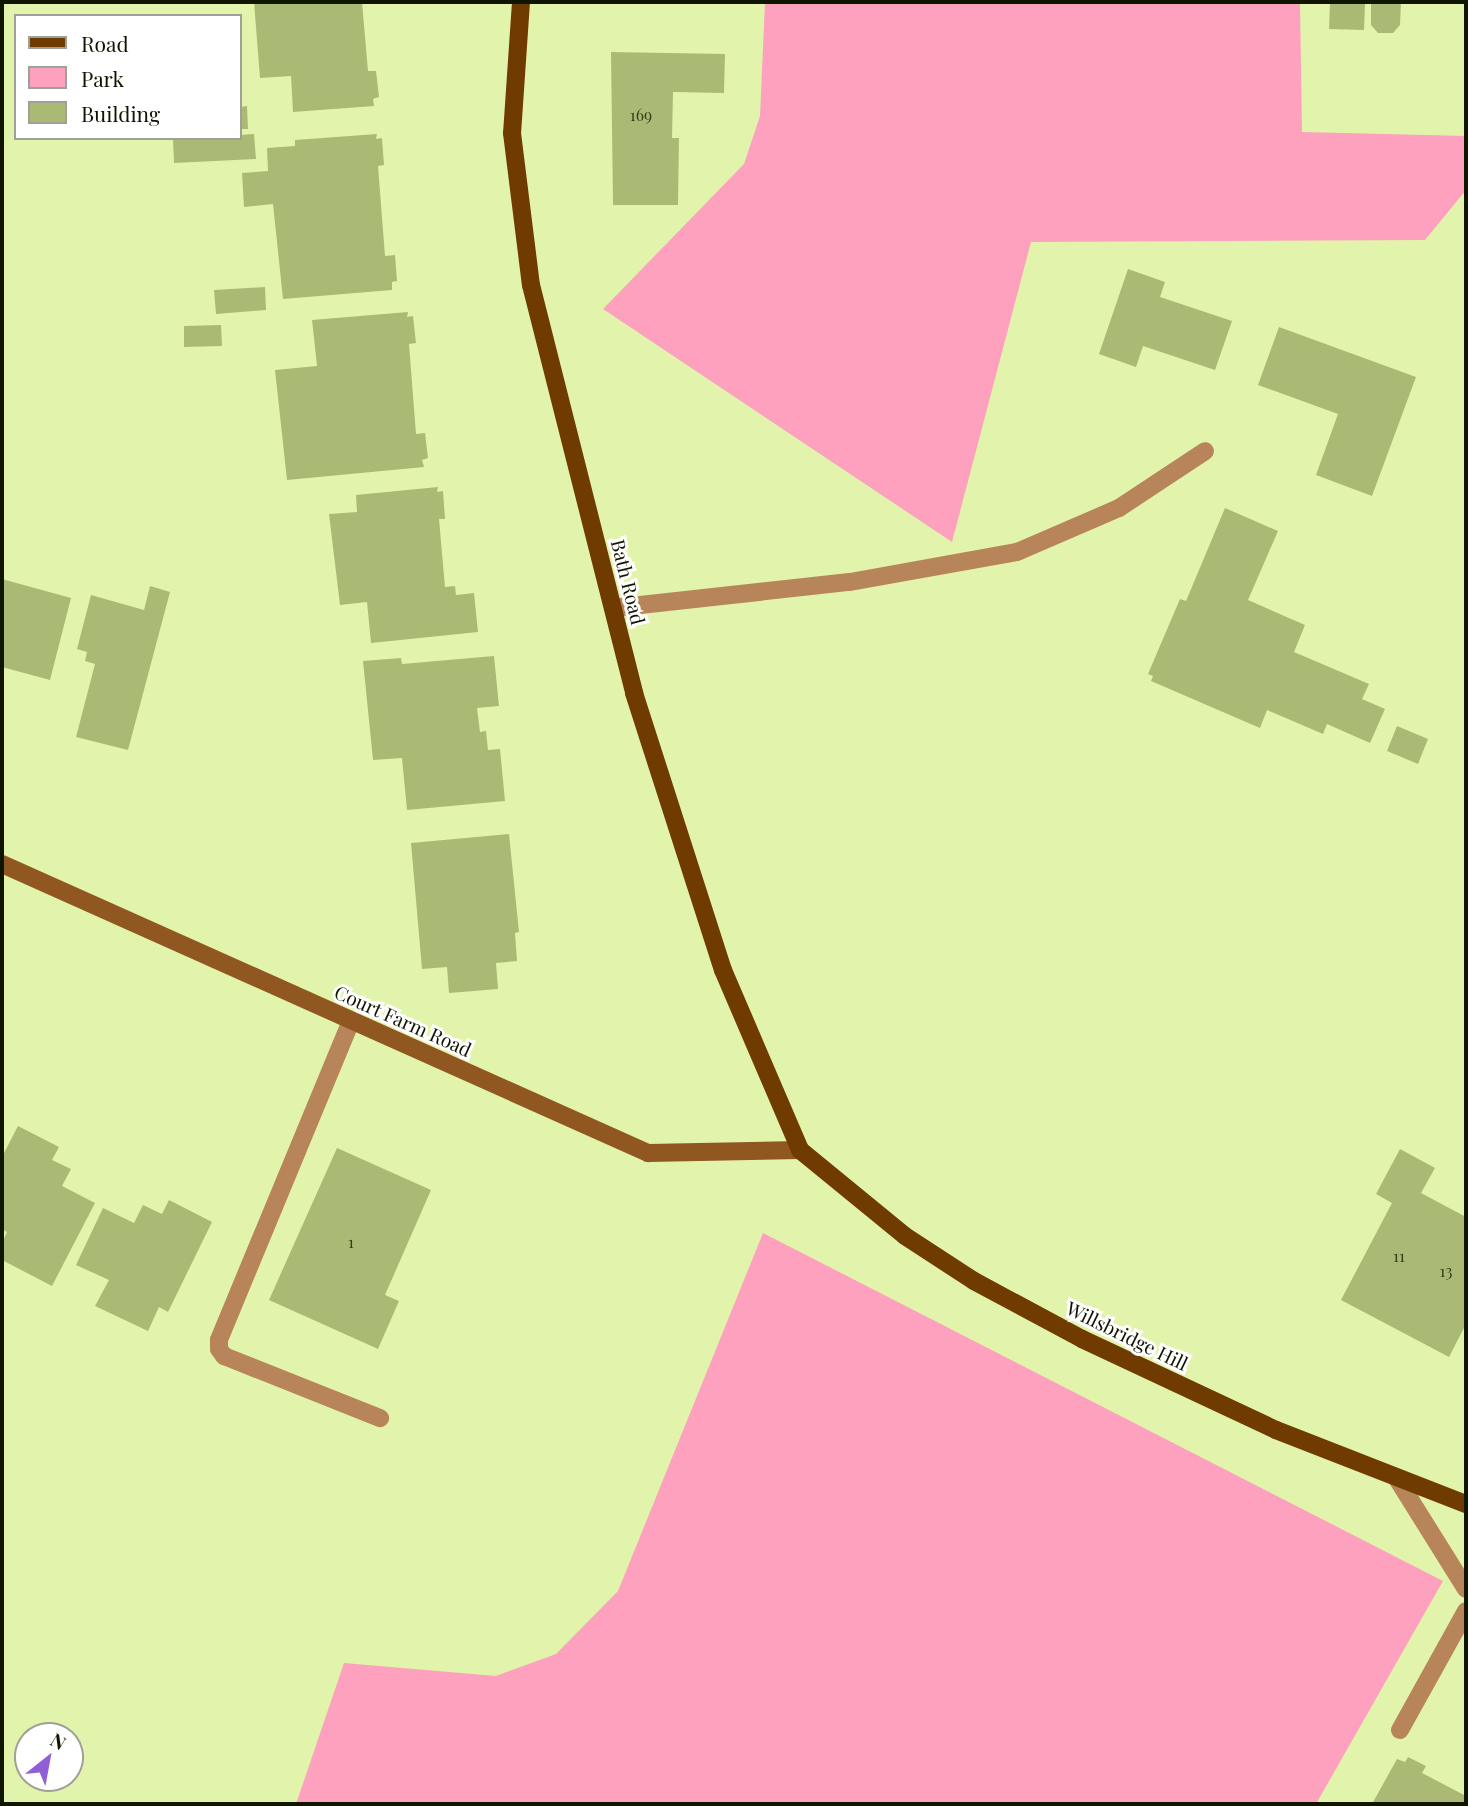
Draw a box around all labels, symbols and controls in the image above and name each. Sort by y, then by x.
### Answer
legend [14,14,242,140]
text: Road [81,29,129,57]
text: Park [81,64,124,92]
text: Building [81,99,160,127]
house number: 169 [630,105,652,125]
street label: Bath Road [606,537,650,627]
street label: Court Farm Road [331,981,475,1061]
house number: 1 [348,1232,354,1252]
house number: 11 [1393,1246,1405,1266]
house number: 13 [1440,1261,1452,1281]
street label: Willsbridge Hill [1062,1297,1192,1375]
north arrow [14,1722,84,1792]
text: N [46,1726,71,1755]

